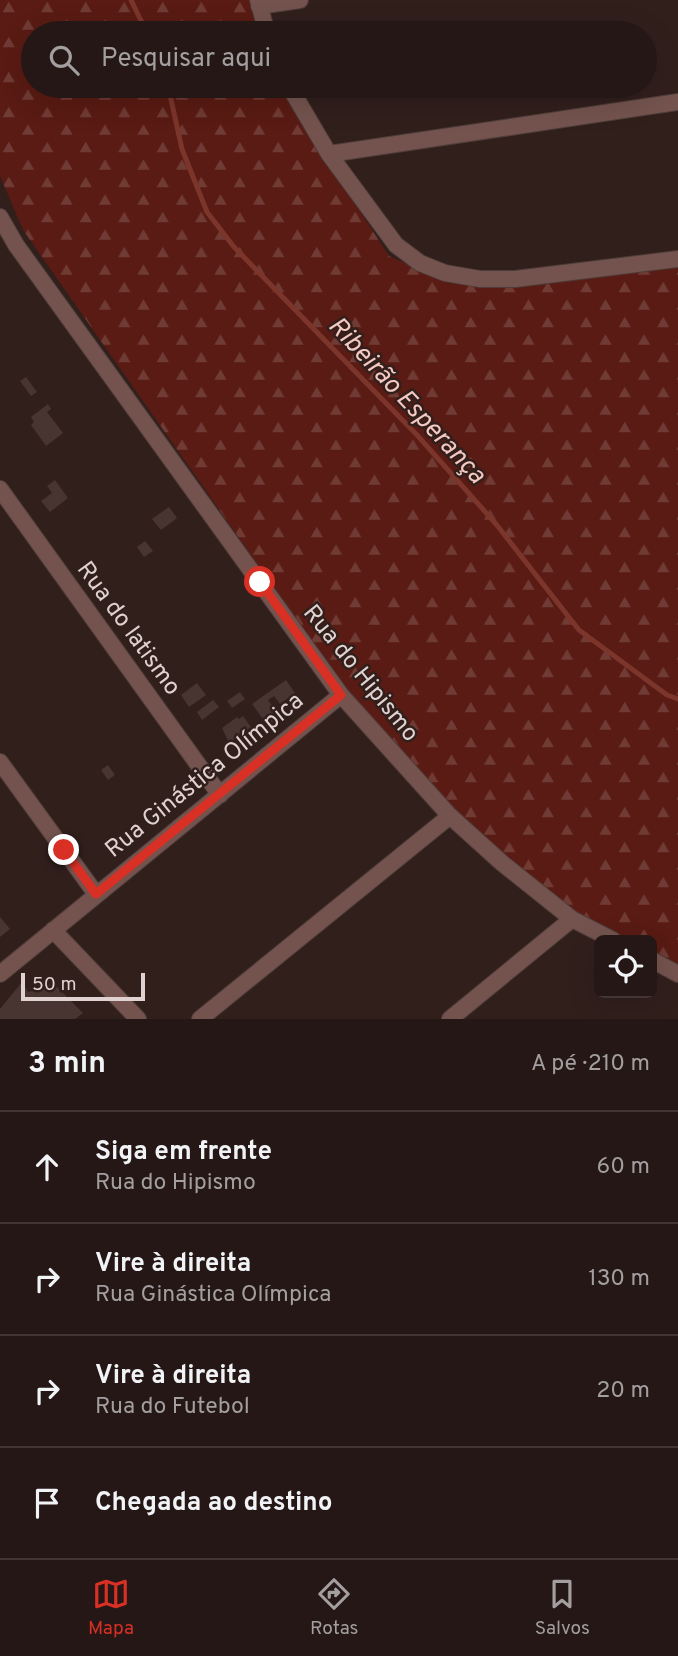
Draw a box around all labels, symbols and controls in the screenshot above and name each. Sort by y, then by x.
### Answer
search box [21,21,657,98]
icon: search [45,41,83,79]
text: Pesquisar aqui [101,43,271,76]
water label: Ribeirão Esperança [320,310,492,492]
street label: Rua do Iatismo [69,556,187,702]
route start [244,566,275,597]
street label: Rua do Hipismo [295,599,425,749]
street label: Rua Ginástica Olímpica [100,687,310,865]
route end [48,834,79,865]
map controls [594,935,657,998]
button: locate [594,935,657,998]
scale bar [21,970,145,1002]
text: 50 m [32,973,77,997]
text: 3 min [28,1046,106,1083]
text: A pé · 210 m [531,1050,650,1079]
text: Siga em frente [95,1136,272,1169]
icon: ahead [28,1148,66,1186]
text: 60 m [597,1153,650,1182]
text: Rua do Hipismo [95,1169,256,1198]
text: Vire à direita [95,1248,251,1281]
icon: right [28,1260,66,1298]
text: 130 m [588,1265,650,1294]
text: Rua Ginástica Olímpica [95,1281,331,1310]
text: Vire à direita [95,1360,251,1393]
icon: right [28,1372,66,1410]
text: 20 m [596,1377,650,1406]
text: Rua do Futebol [95,1393,250,1422]
icon: arrive [28,1484,66,1522]
text: Chegada ao destino [95,1487,332,1520]
tab: Mapa [88,1575,134,1641]
tab: Rotas [310,1575,359,1641]
tab: Salvos [535,1575,590,1641]

